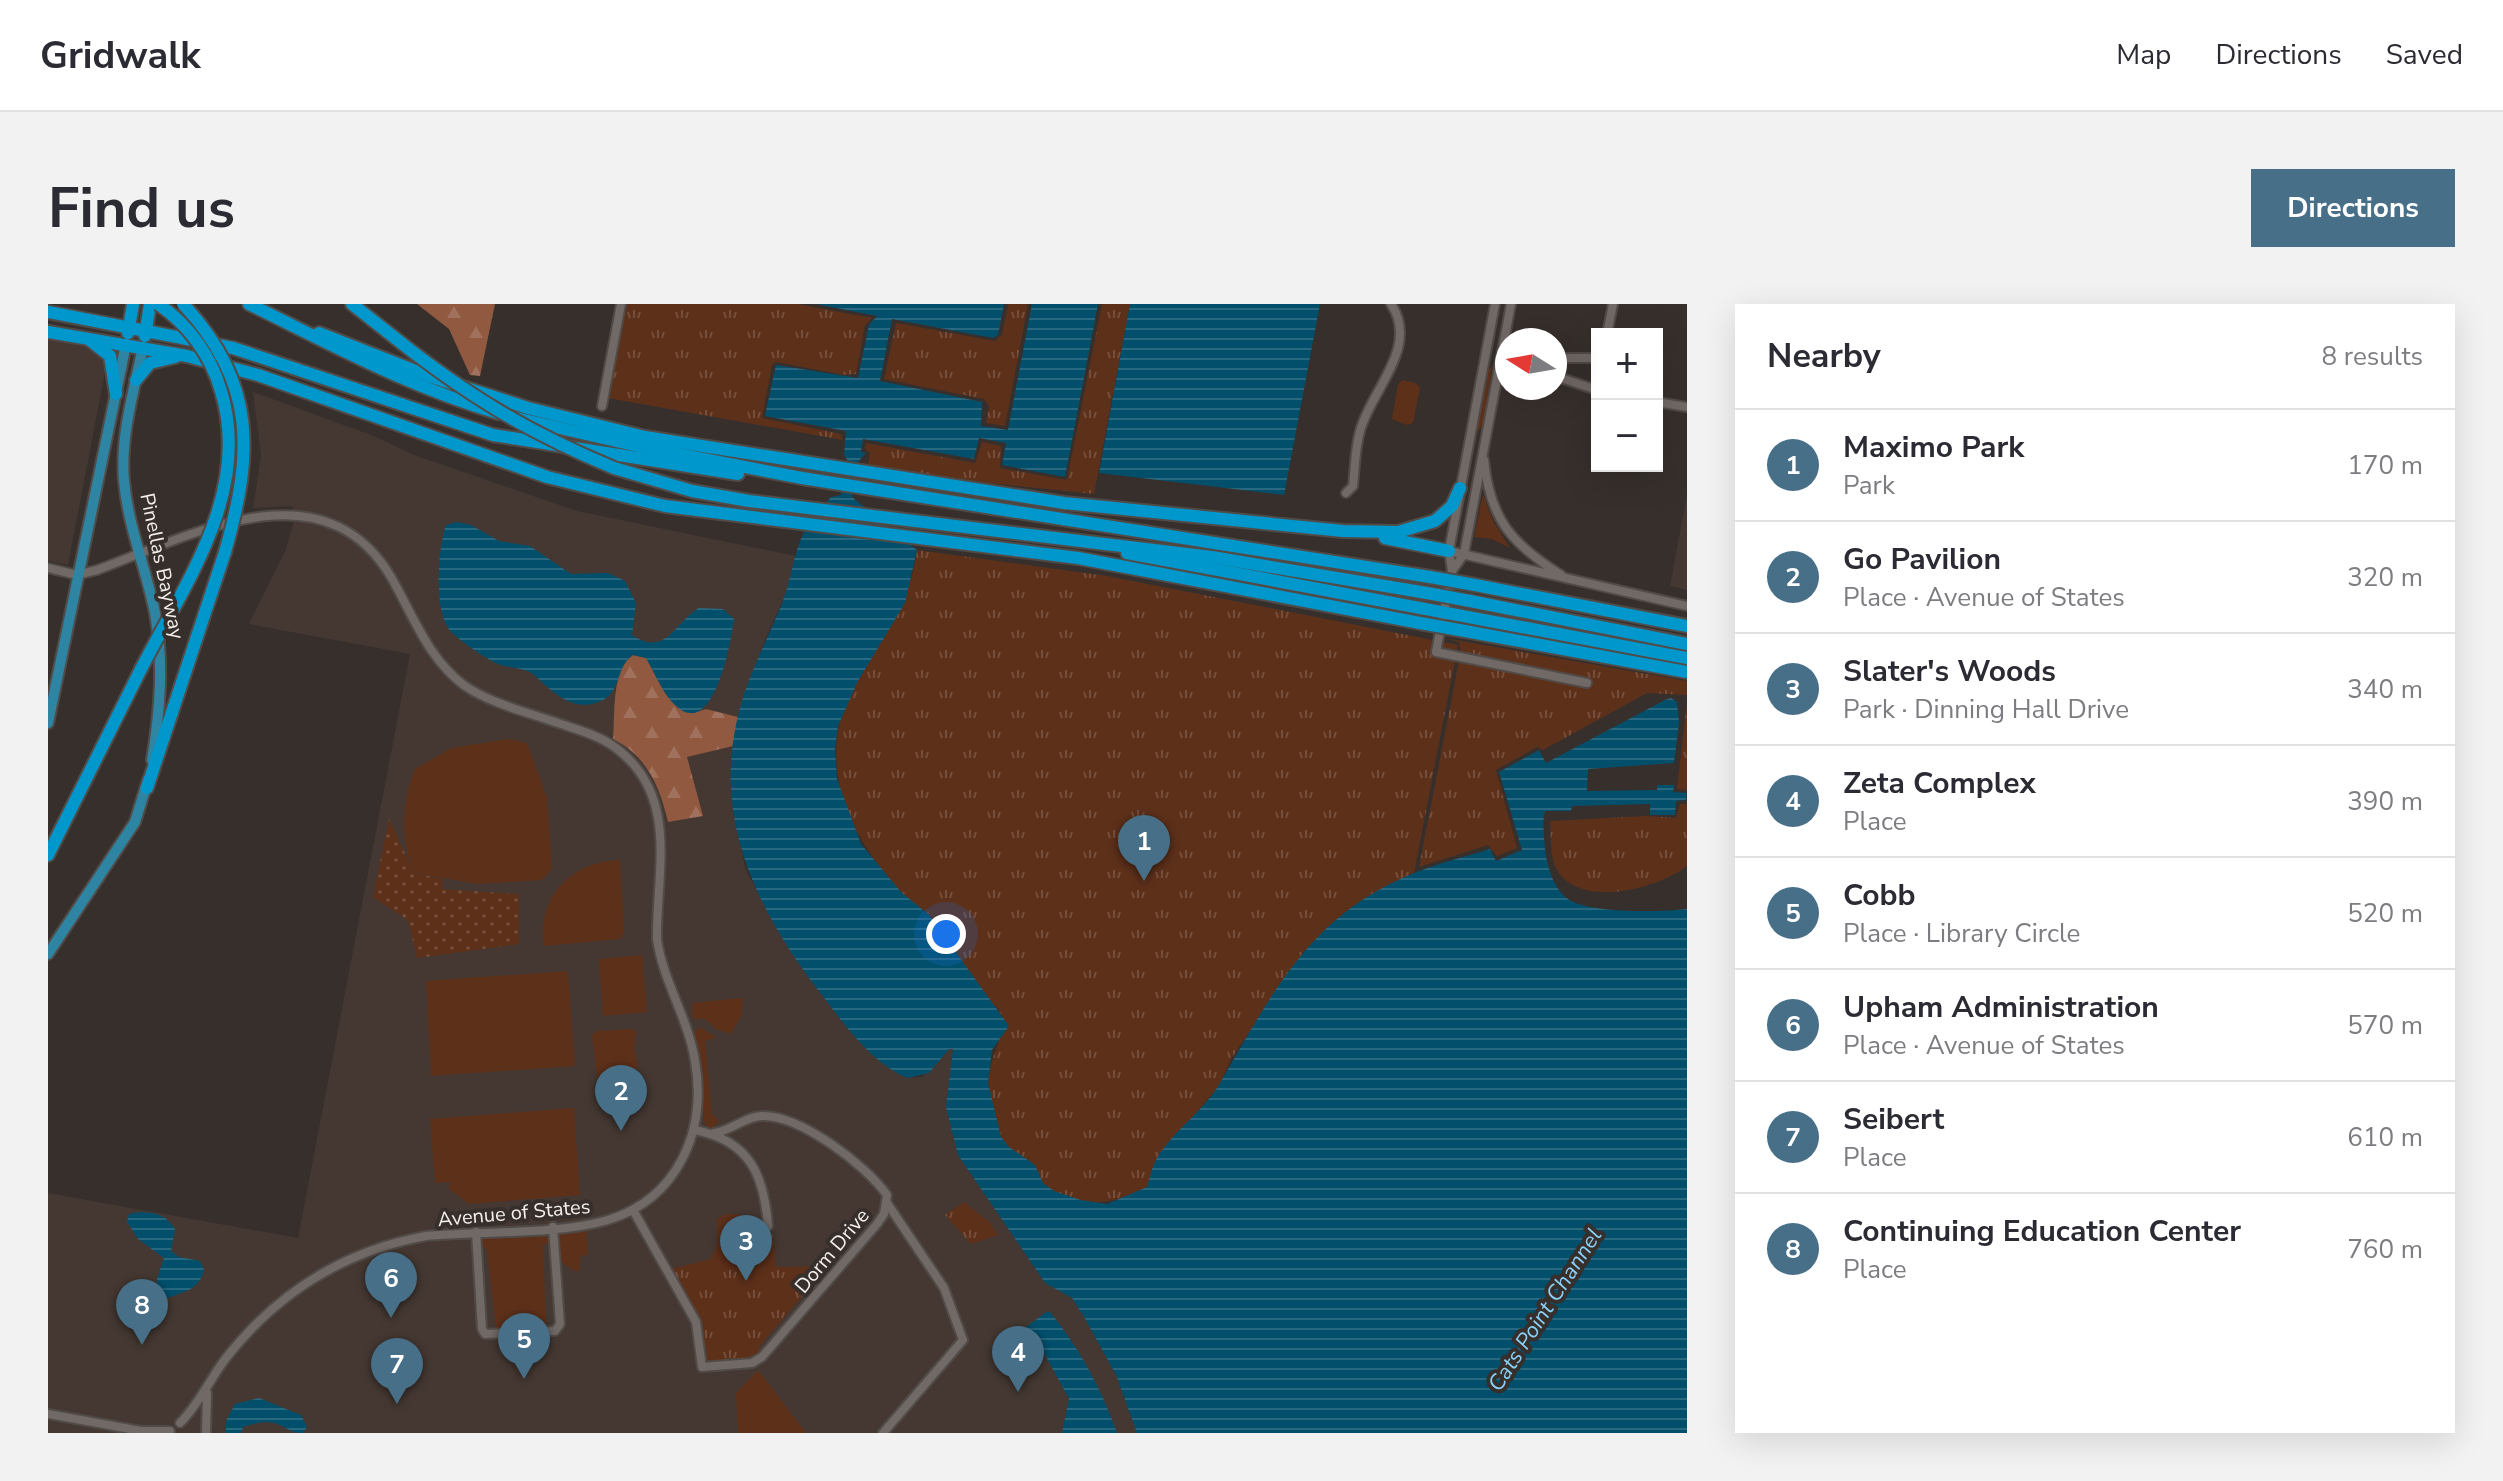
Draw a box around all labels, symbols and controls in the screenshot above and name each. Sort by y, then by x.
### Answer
text: Gridwalk [40,30,201,81]
text: Map [2116,36,2171,74]
text: Directions [2215,36,2342,74]
text: Saved [2386,36,2463,74]
button: Directions [2251,169,2455,247]
text: Find us [48,170,235,247]
north arrow [1495,328,1567,400]
map controls [1591,328,1663,472]
button: + [1591,328,1663,400]
text: Nearby [1767,333,1881,379]
text: 8 results [2322,339,2423,374]
button: − [1591,400,1663,472]
text: Maximo Park [1843,427,2024,468]
text: 1 [1785,448,1801,483]
text: 170 m [2347,448,2423,483]
text: Park [1843,468,1895,503]
street label: Pinellas Bayway [133,491,191,642]
text: Go Pavilion [1843,539,2001,580]
text: 2 [1785,560,1801,595]
text: 320 m [2347,560,2423,595]
text: Place · Avenue of States [1843,580,2125,615]
text: Slater's Woods [1843,651,2056,692]
text: 3 [1785,672,1801,707]
text: 340 m [2347,672,2423,707]
text: Park · Dinning Hall Drive [1843,692,2129,727]
text: Zeta Complex [1843,763,2036,804]
text: 4 [1785,784,1801,819]
text: 390 m [2347,784,2423,819]
text: Place [1843,804,1907,839]
pin: 1 [1118,815,1170,881]
text: Cobb [1843,875,1916,916]
text: 5 [1785,896,1801,931]
text: 520 m [2347,896,2423,931]
your location [926,914,966,954]
text: Place · Library Circle [1843,916,2080,951]
text: Upham Administration [1843,987,2159,1028]
text: 6 [1785,1008,1801,1043]
text: 570 m [2347,1008,2423,1043]
text: Place · Avenue of States [1843,1028,2125,1063]
pin: 2 [595,1065,647,1131]
text: Seibert [1843,1099,1944,1140]
text: 7 [1785,1120,1801,1155]
text: 610 m [2347,1120,2423,1155]
text: Place [1843,1140,1907,1175]
street label: Avenue of States [437,1193,591,1233]
street label: Dorm Drive [789,1203,875,1299]
text: Continuing Education Center [1843,1211,2241,1252]
pin: 3 [720,1215,772,1281]
water label: Cats Point Channel [1481,1223,1609,1397]
text: 8 [1785,1232,1801,1267]
text: 760 m [2347,1232,2423,1267]
pin: 6 [365,1252,417,1318]
text: Place [1843,1252,1907,1287]
pin: 8 [116,1279,168,1345]
pin: 5 [498,1313,550,1379]
pin: 4 [992,1326,1044,1392]
pin: 7 [371,1338,423,1404]

